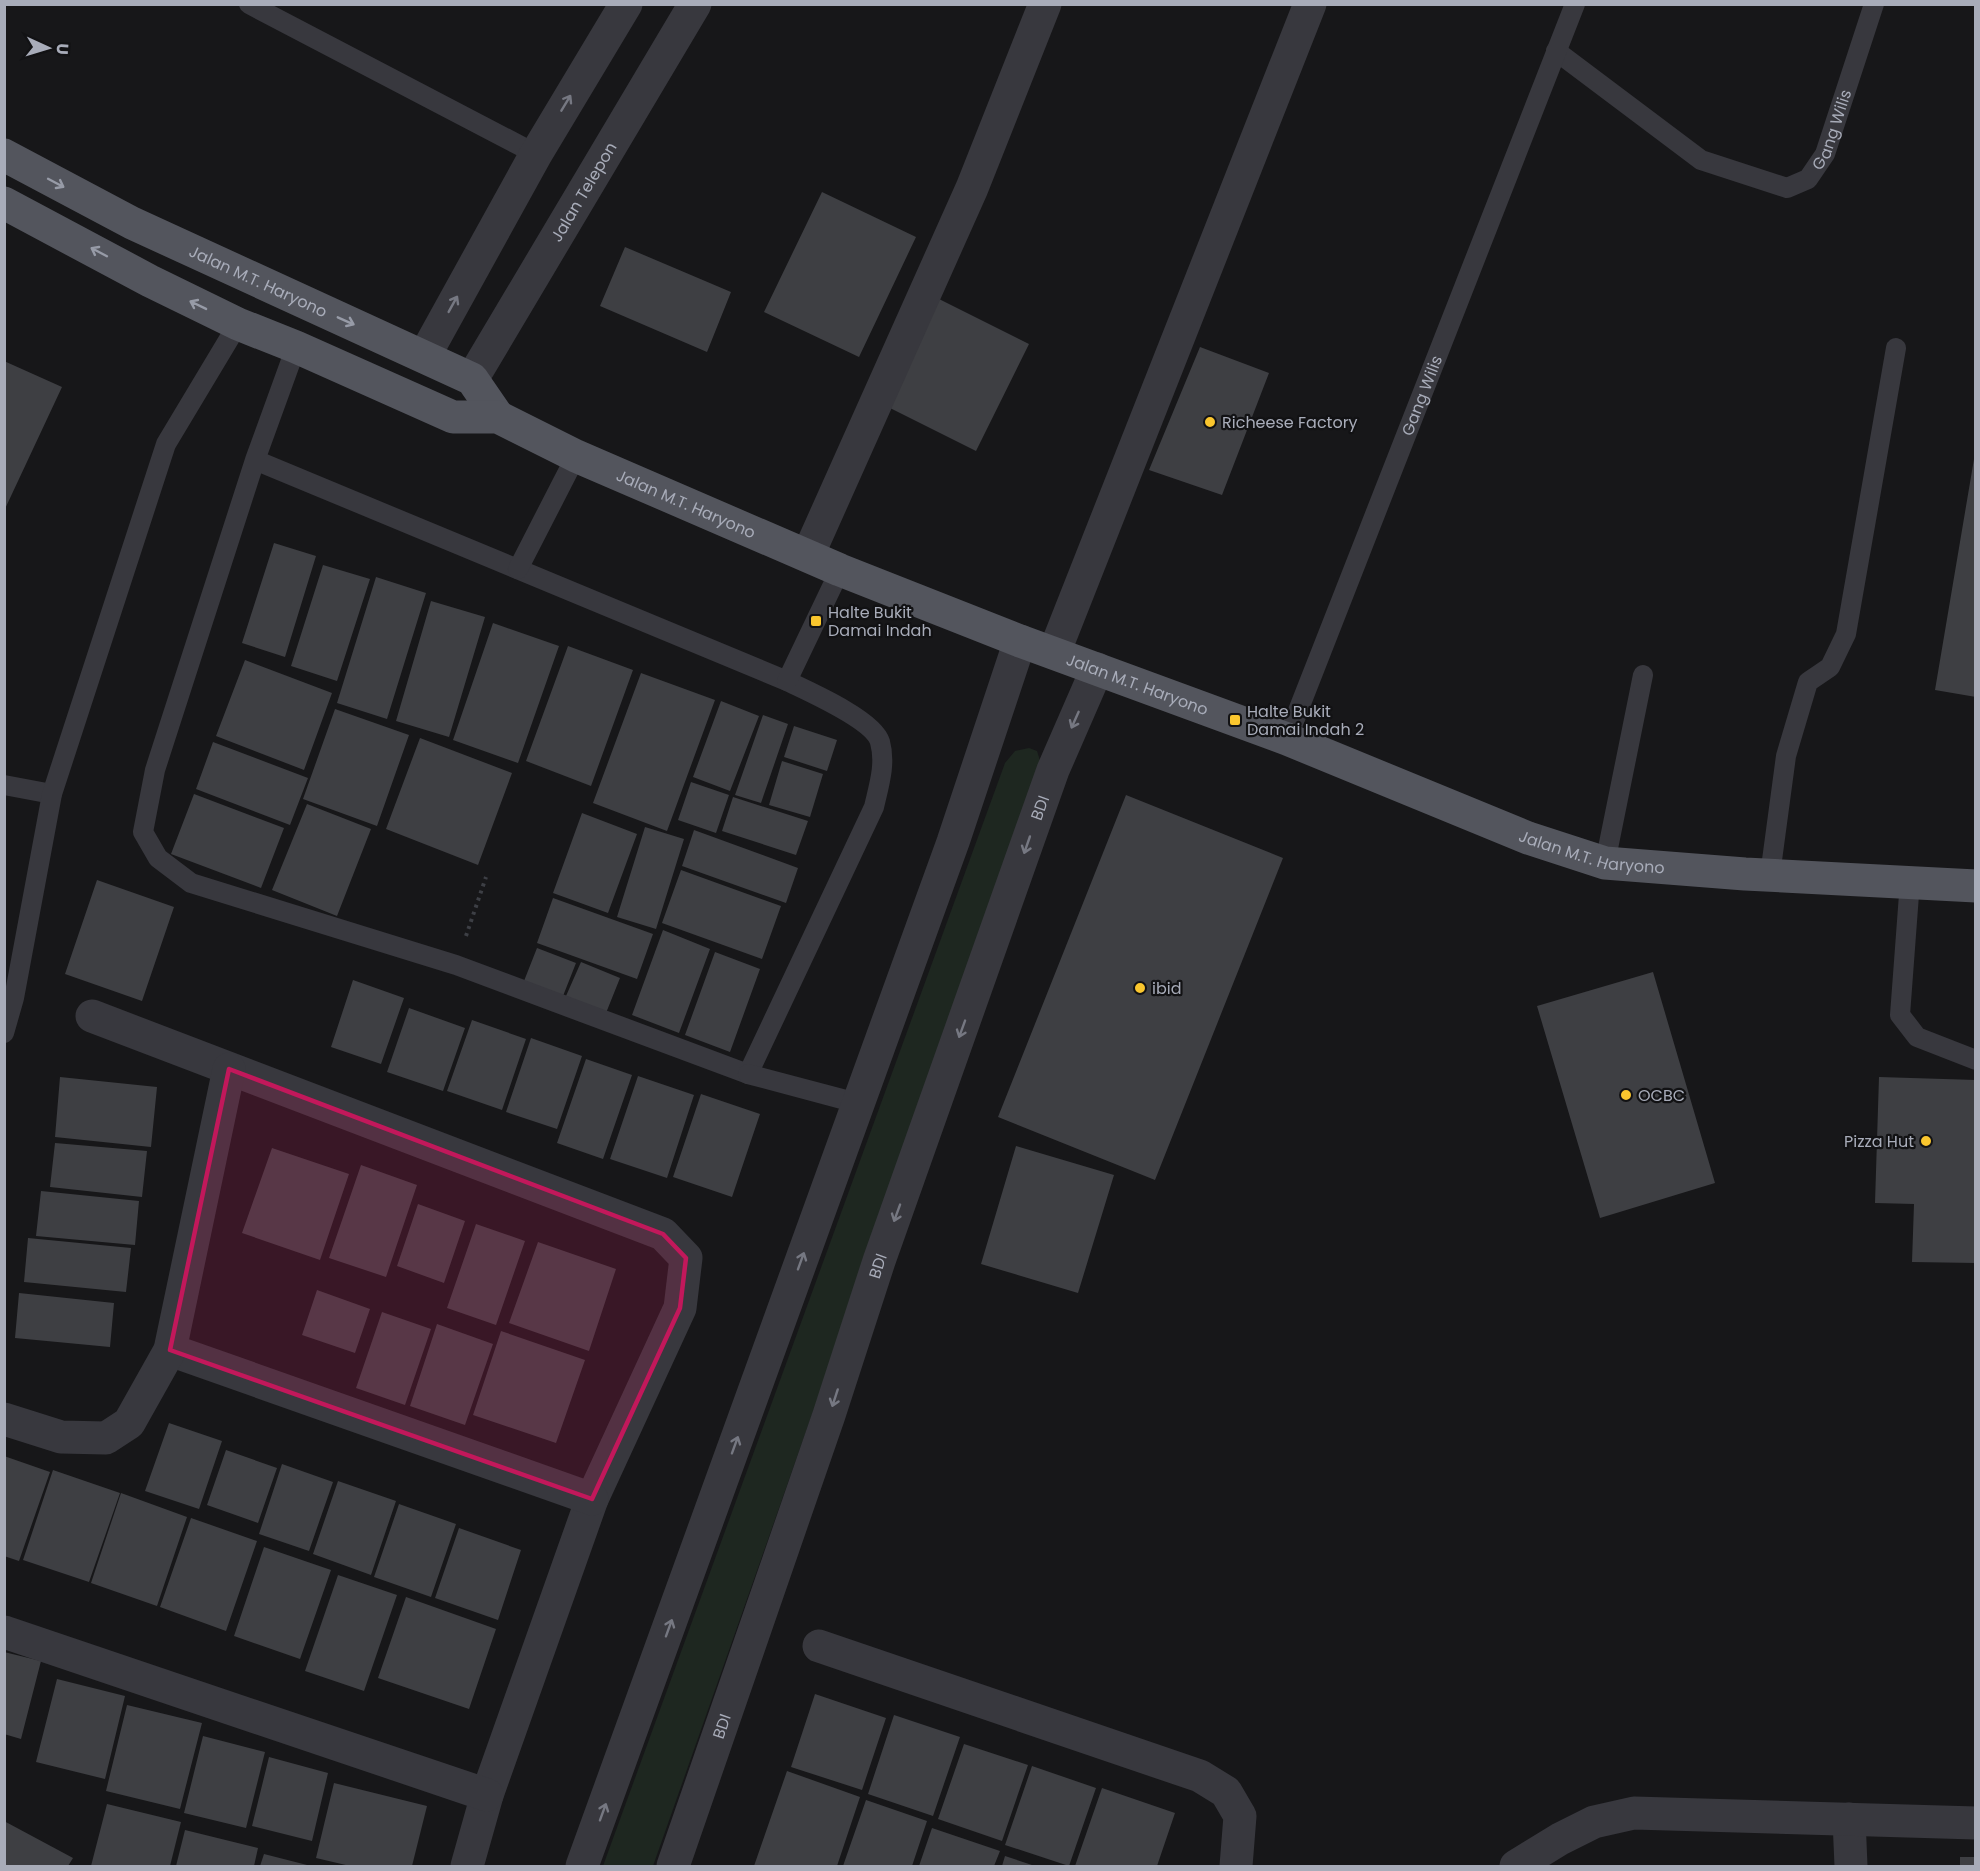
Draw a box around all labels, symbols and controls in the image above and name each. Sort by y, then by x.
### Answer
north arrow [18,18,78,78]
text: U [51,43,74,55]
street label: Gang Wilis [1806,86,1857,175]
one-way arrow [561,95,573,112]
street label: Jalan Telepon [545,137,622,246]
one-way arrow [47,178,65,189]
street label: Jalan M.T. Haryono [186,239,331,323]
one-way arrow [91,246,108,258]
one-way arrow [447,296,459,313]
one-way arrow [189,298,207,310]
one-way arrow [337,316,355,327]
street label: Gang Wilis [1396,352,1448,439]
place label: Richeese Factory [1222,411,1358,434]
marker: Richeese Factory [1203,415,1217,429]
street label: Jalan M.T. Haryono [613,463,759,544]
place label: Halte Bukit Damai Indah [828,601,932,642]
marker: Halte Bukit Damai Indah [809,614,823,628]
street label: Jalan M.T. Haryono [1063,647,1212,721]
place label: Halte Bukit Damai Indah 2 [1247,700,1364,741]
one-way arrow [1068,710,1080,728]
marker: Halte Bukit Damai Indah 2 [1228,713,1242,727]
street label: BDI [1025,792,1055,823]
street label: Jalan M.T. Haryono [1515,824,1666,879]
one-way arrow [1020,835,1031,854]
place label: ibid [1152,977,1182,1000]
marker: ibid [1133,981,1147,995]
one-way arrow [955,1019,966,1038]
place label: OCBC [1638,1084,1685,1107]
marker: OCBC [1619,1088,1633,1102]
place label: Pizza Hut [1844,1130,1914,1153]
marker: Pizza Hut [1919,1134,1933,1148]
one-way arrow [890,1203,901,1222]
street label: BDI [863,1250,892,1281]
one-way arrow [796,1252,807,1271]
one-way arrow [829,1388,840,1407]
one-way arrow [730,1436,741,1455]
one-way arrow [664,1620,675,1638]
street label: BDI [706,1711,736,1742]
one-way arrow [598,1803,609,1822]

